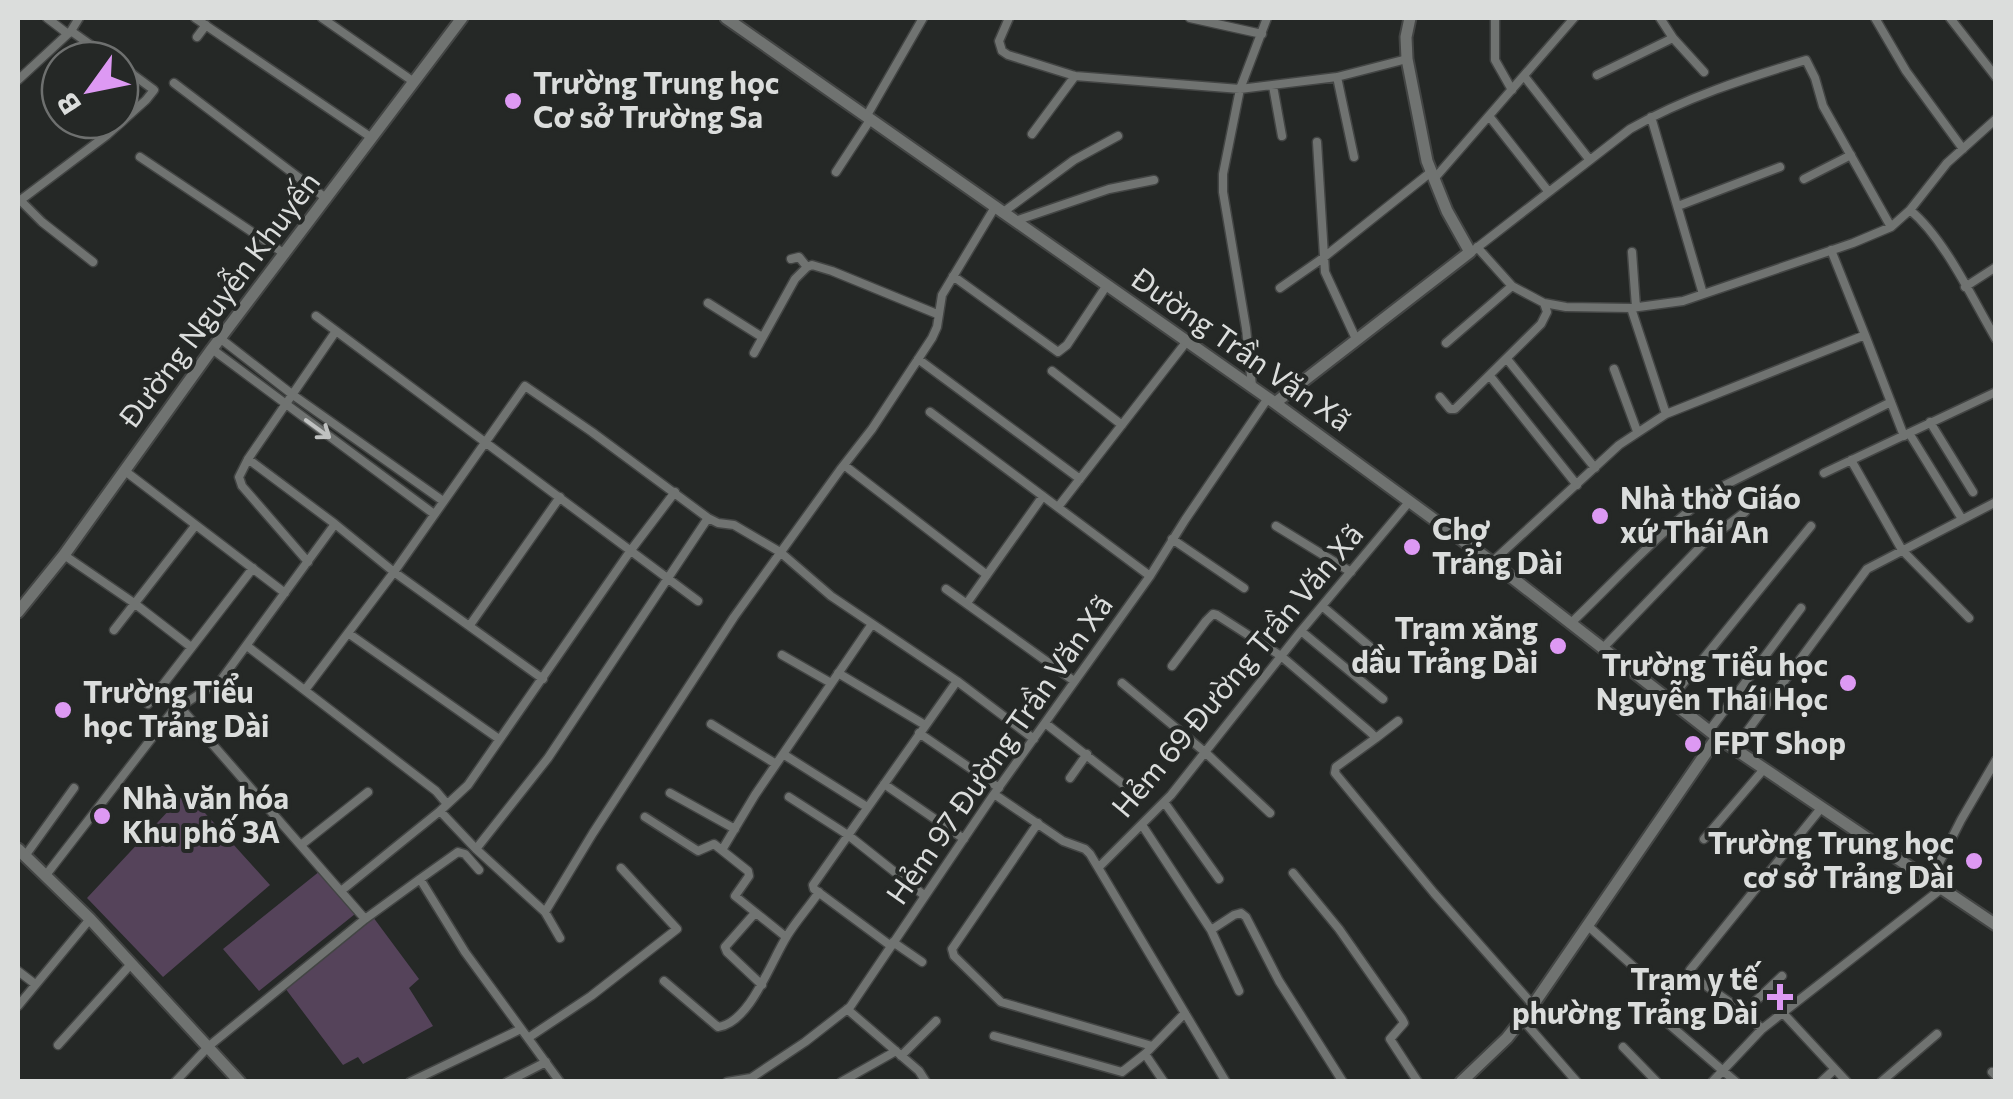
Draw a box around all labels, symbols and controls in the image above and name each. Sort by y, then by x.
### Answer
north arrow [40,40,140,140]
place label: Trường Trung học Cơ sở Trường Sa [533,63,779,134]
text: B [49,87,88,121]
marker: Trường Trung học Cơ sở Trường Sa [502,90,524,112]
street label: Đường Nguyễn Khuyến [109,163,326,435]
street label: Đường Trần Văn Xã [1125,258,1359,438]
one-way arrow [304,418,331,439]
place label: Nhà thờ Giáo xứ Thái An [1620,478,1801,549]
marker: Nhà thờ Giáo xứ Thái An [1589,505,1611,527]
place label: Chợ Trảng Dài [1432,509,1563,580]
street label: Hẻm 69 Đường Trần Văn Xã [1102,515,1370,824]
marker: Chợ Trảng Dài [1401,536,1423,558]
street label: Hẻm 97 Đường Trần Văn Xã [877,587,1119,911]
place label: Trạm xăng dầu Trảng Dài [1351,608,1538,679]
marker: Trạm xăng dầu Trảng Dài [1547,635,1569,657]
place label: Trường Tiểu học Nguyễn Thái Học [1596,645,1828,717]
place label: Trường Tiểu học Trảng Dài [83,672,269,744]
marker: Trường Tiểu học Nguyễn Thái Học [1837,672,1859,694]
marker: Trường Tiểu học Trảng Dài [52,699,74,721]
place label: FPT Shop [1713,723,1846,760]
marker: FPT Shop [1682,733,1704,755]
place label: Nhà văn hóa Khu phố 3A [122,778,289,849]
marker: Nhà văn hóa Khu phố 3A [91,805,113,827]
place label: Trường Trung học cơ sở Trảng Dài [1708,823,1954,894]
marker: Trường Trung học cơ sở Trảng Dài [1963,850,1985,872]
place label: Trạm y tế phường Trảng Dài [1512,959,1762,1030]
marker: Trạm y tế phường Trảng Dài [1767,984,1793,1010]

